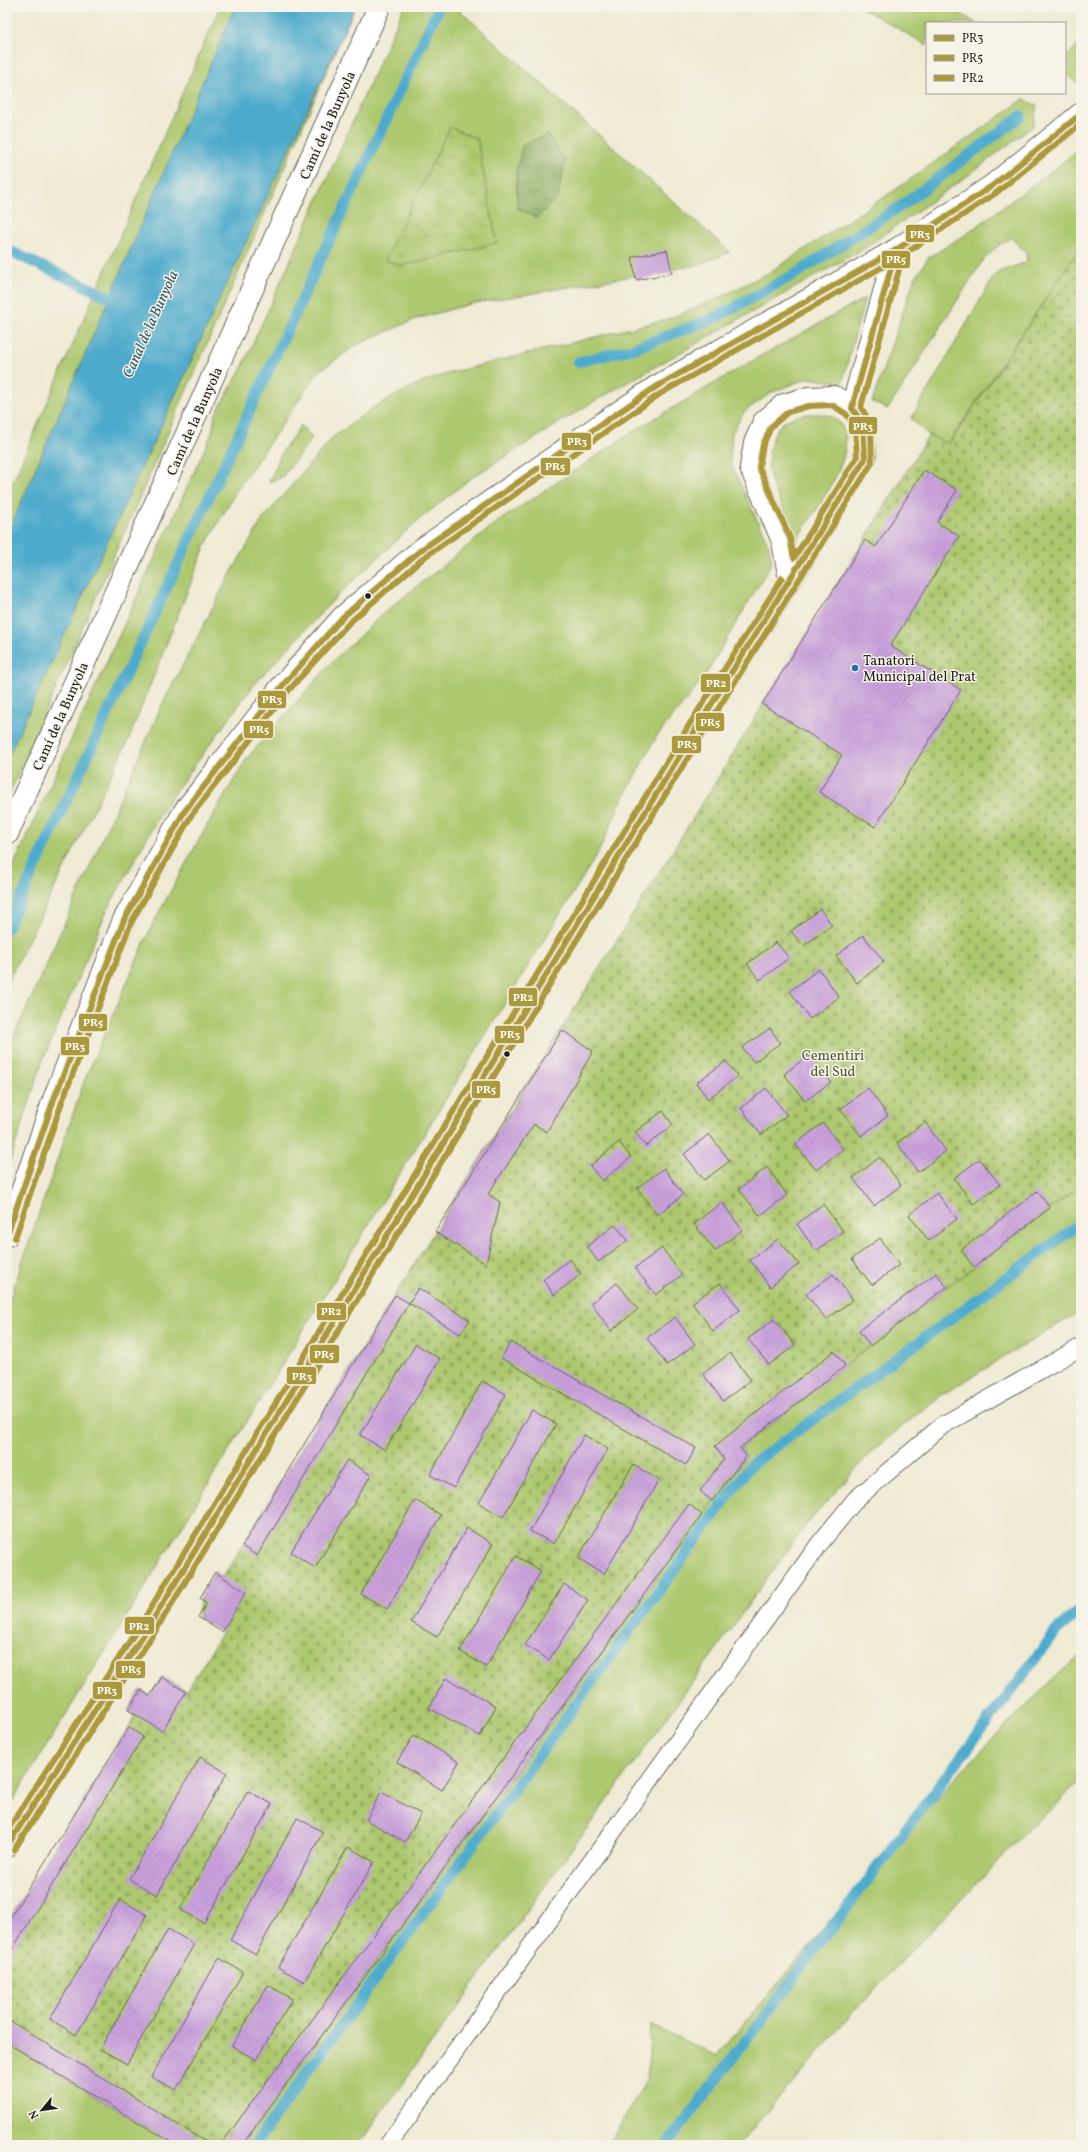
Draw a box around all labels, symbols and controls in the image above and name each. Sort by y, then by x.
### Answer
legend [926,22,1066,94]
text: PR3 [962,31,983,47]
text: PR5 [962,51,983,67]
street label: Camí de la Bunyola [296,68,361,183]
text: PR2 [962,71,984,87]
line badge: PR3 [905,224,935,243]
text: PR3 [910,228,931,243]
line badge: PR5 [881,250,911,269]
text: PR5 [886,253,906,268]
water label: Canal de la Bunyola [118,268,184,382]
street label: Camí de la Bunyola [163,364,228,479]
line badge: PR3 [848,416,878,435]
text: PR3 [853,420,874,435]
line badge: PR3 [561,432,592,451]
text: PR3 [567,435,588,450]
line badge: PR5 [540,457,571,476]
text: PR5 [545,460,565,475]
unlabelled marker [363,591,373,601]
place label: Tanatori Municipal del Prat [863,652,976,687]
street label: Camí de la Bunyola [29,659,94,774]
marker: Tanatori Municipal del Prat [850,663,860,673]
line badge: PR2 [700,673,731,693]
text: PR2 [706,677,727,692]
line badge: PR3 [257,690,287,709]
text: PR3 [262,693,283,708]
line badge: PR5 [695,712,725,732]
text: PR5 [700,716,720,731]
line badge: PR5 [243,720,274,739]
text: PR5 [249,723,269,738]
line badge: PR3 [671,735,702,754]
text: PR3 [677,738,698,753]
line badge: PR2 [508,987,538,1007]
text: PR2 [513,991,534,1006]
line badge: PR5 [78,1013,108,1032]
text: PR5 [83,1016,103,1031]
line badge: PR3 [494,1025,525,1044]
text: PR3 [500,1028,521,1043]
line badge: PR3 [60,1036,90,1056]
text: PR3 [65,1040,86,1055]
park label: Cementiri del Sud [802,1047,864,1082]
unlabelled marker [502,1049,512,1059]
line badge: PR5 [471,1080,501,1099]
text: PR5 [476,1083,496,1098]
line badge: PR2 [316,1302,347,1321]
text: PR2 [321,1305,342,1320]
line badge: PR5 [309,1344,340,1364]
text: PR5 [314,1348,334,1363]
line badge: PR3 [286,1366,317,1385]
text: PR3 [292,1370,313,1385]
line badge: PR2 [124,1616,155,1635]
text: PR2 [129,1620,150,1635]
line badge: PR5 [115,1660,146,1679]
text: PR5 [121,1663,141,1678]
line badge: PR3 [92,1681,123,1700]
text: PR3 [97,1684,118,1699]
north arrow [22,2090,62,2130]
text: N [26,2107,43,2121]

